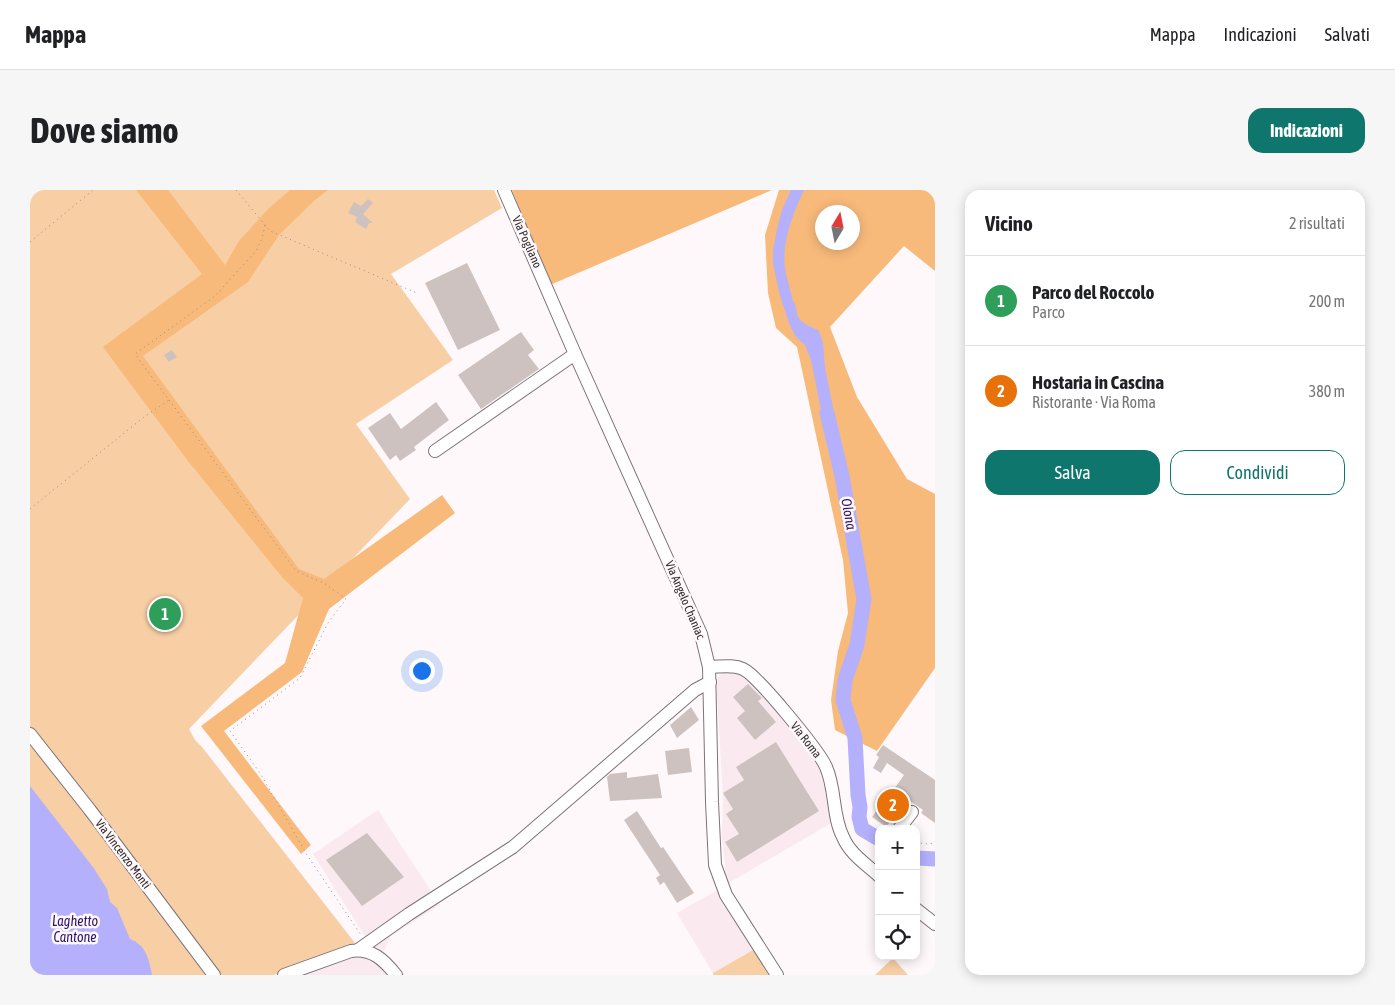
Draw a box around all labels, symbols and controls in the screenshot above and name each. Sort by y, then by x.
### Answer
text: Mappa [25,21,86,48]
text: Mappa [1150,24,1196,45]
text: Indicazioni [1224,24,1297,45]
text: Salvati [1325,24,1370,45]
button: Indicazioni [1248,108,1365,153]
text: Dove siamo [30,110,179,150]
north arrow [815,205,860,250]
text: Vicino [985,211,1033,235]
street label: Via Pogliano [509,214,545,270]
text: 2 risultati [1289,214,1345,232]
text: Parco del Roccolo [1032,281,1154,303]
text: 1 [997,292,1005,310]
text: 200 m [1309,292,1345,310]
text: Parco [1032,303,1065,321]
text: Hostaria in Cascina [1032,371,1164,393]
text: 2 [997,382,1005,400]
text: 380 m [1309,382,1345,400]
text: Ristorante · Via Roma [1032,393,1156,411]
button: Salva [985,450,1160,495]
button: Condividi [1170,450,1345,495]
water label: Olona [838,497,860,531]
street label: Via Angelo Chaniac [662,559,708,642]
pin: 1 [149,595,181,633]
your location [409,658,435,684]
street label: Via Roma [788,719,824,761]
pin: 2 [877,786,909,824]
street label: Via Vincenzo Monti [92,817,154,891]
map controls [875,825,920,960]
button: + [875,825,920,870]
button: − [875,870,920,915]
water label: Laghetto Cantone [52,913,99,945]
button: locate [875,915,920,960]

